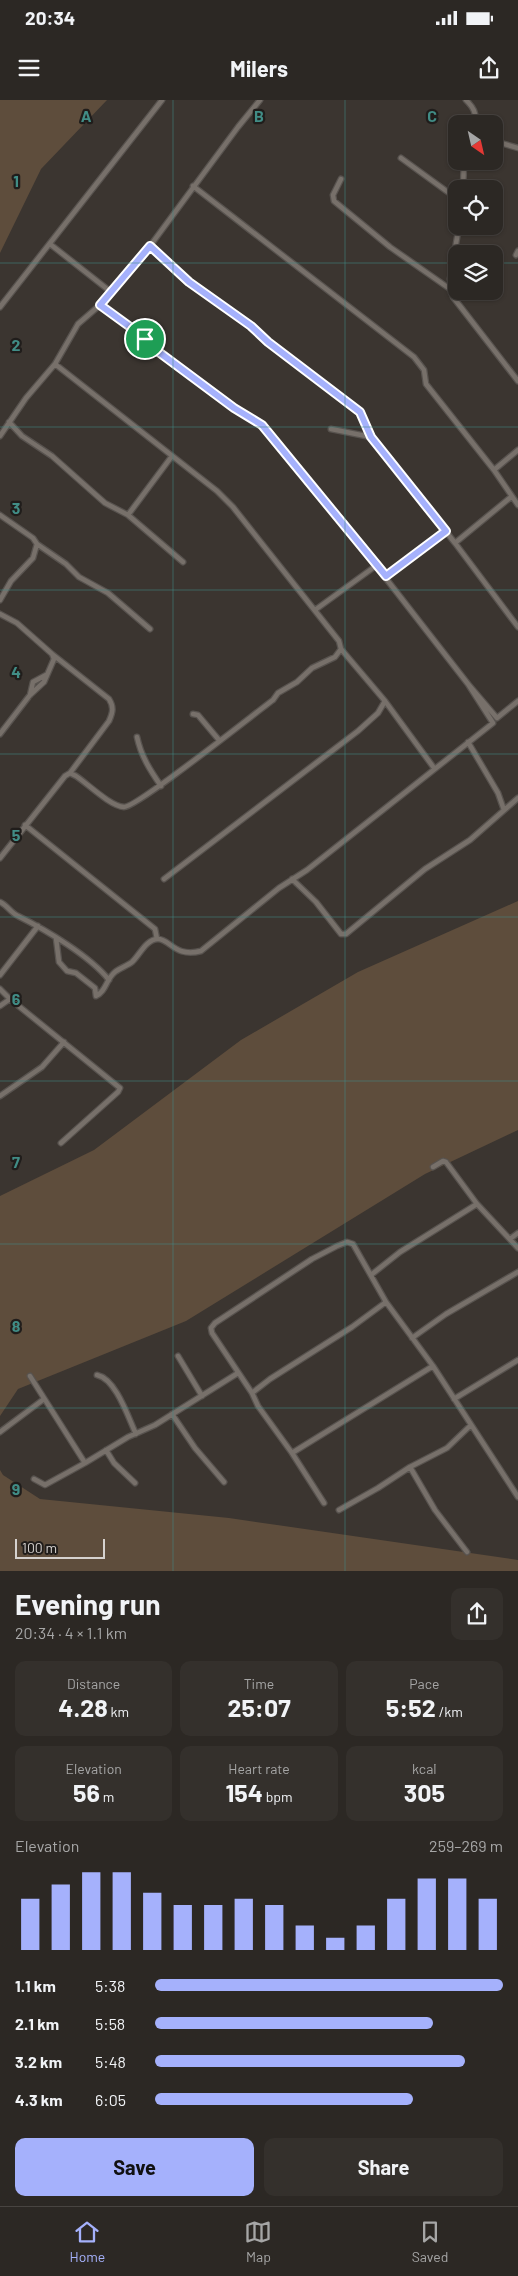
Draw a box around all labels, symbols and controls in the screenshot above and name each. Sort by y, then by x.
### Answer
text: 20:34 [25,6,75,29]
icon: menu [15,54,43,82]
icon: share [475,54,503,82]
text: Milers [230,55,288,81]
text: A [81,106,92,125]
text: B [254,106,264,125]
text: C [427,106,437,125]
north arrow [448,115,502,170]
map controls [448,115,503,300]
text: 1 [13,171,19,190]
button: locate [448,180,503,235]
button: layers [448,245,503,300]
pin [124,318,166,360]
icon: arrive [131,325,159,353]
text: 2 [12,335,21,354]
text: 3 [12,498,20,517]
text: 4 [11,662,21,681]
text: 5 [12,825,21,844]
text: 6 [12,989,21,1008]
text: 7 [12,1152,20,1171]
text: 8 [12,1316,21,1335]
text: 9 [12,1479,20,1498]
scale bar [15,1536,105,1559]
text: 100 m [22,1539,57,1556]
text: Evening run [15,1587,161,1621]
button: share [451,1588,503,1640]
text: 20:34 · 4 × 1.1 km [15,1623,127,1642]
text: Distance [67,1675,120,1692]
text: Time [244,1675,274,1692]
text: Pace [409,1675,439,1692]
text: 4.28 [58,1692,108,1722]
text: 25:07 [227,1692,291,1722]
text: 5:52 [386,1692,436,1722]
text: km [108,1703,129,1720]
text: /km [436,1703,463,1720]
text: Elevation [65,1760,122,1777]
text: Heart rate [228,1760,290,1777]
text: kcal [412,1760,437,1777]
text: 56 [73,1777,100,1807]
text: 154 [225,1777,263,1807]
text: 305 [404,1777,445,1807]
text: m [100,1788,114,1805]
text: bpm [263,1788,293,1805]
text: Elevation [15,1836,79,1855]
text: 259–269 m [429,1836,503,1855]
text: 1.1 km [15,1976,56,1995]
text: 5:38 [95,1976,125,1995]
text: 2.1 km [15,2014,59,2033]
text: 5:58 [95,2014,125,2033]
text: 3.2 km [15,2052,62,2071]
text: 5:48 [95,2052,126,2071]
text: 4.3 km [15,2090,63,2109]
text: 6:05 [95,2090,126,2109]
button: Save [15,2138,254,2196]
button: Share [264,2138,503,2196]
tab: Home [70,2218,105,2265]
tab: Map [244,2218,272,2265]
tab: Saved [412,2218,448,2265]

